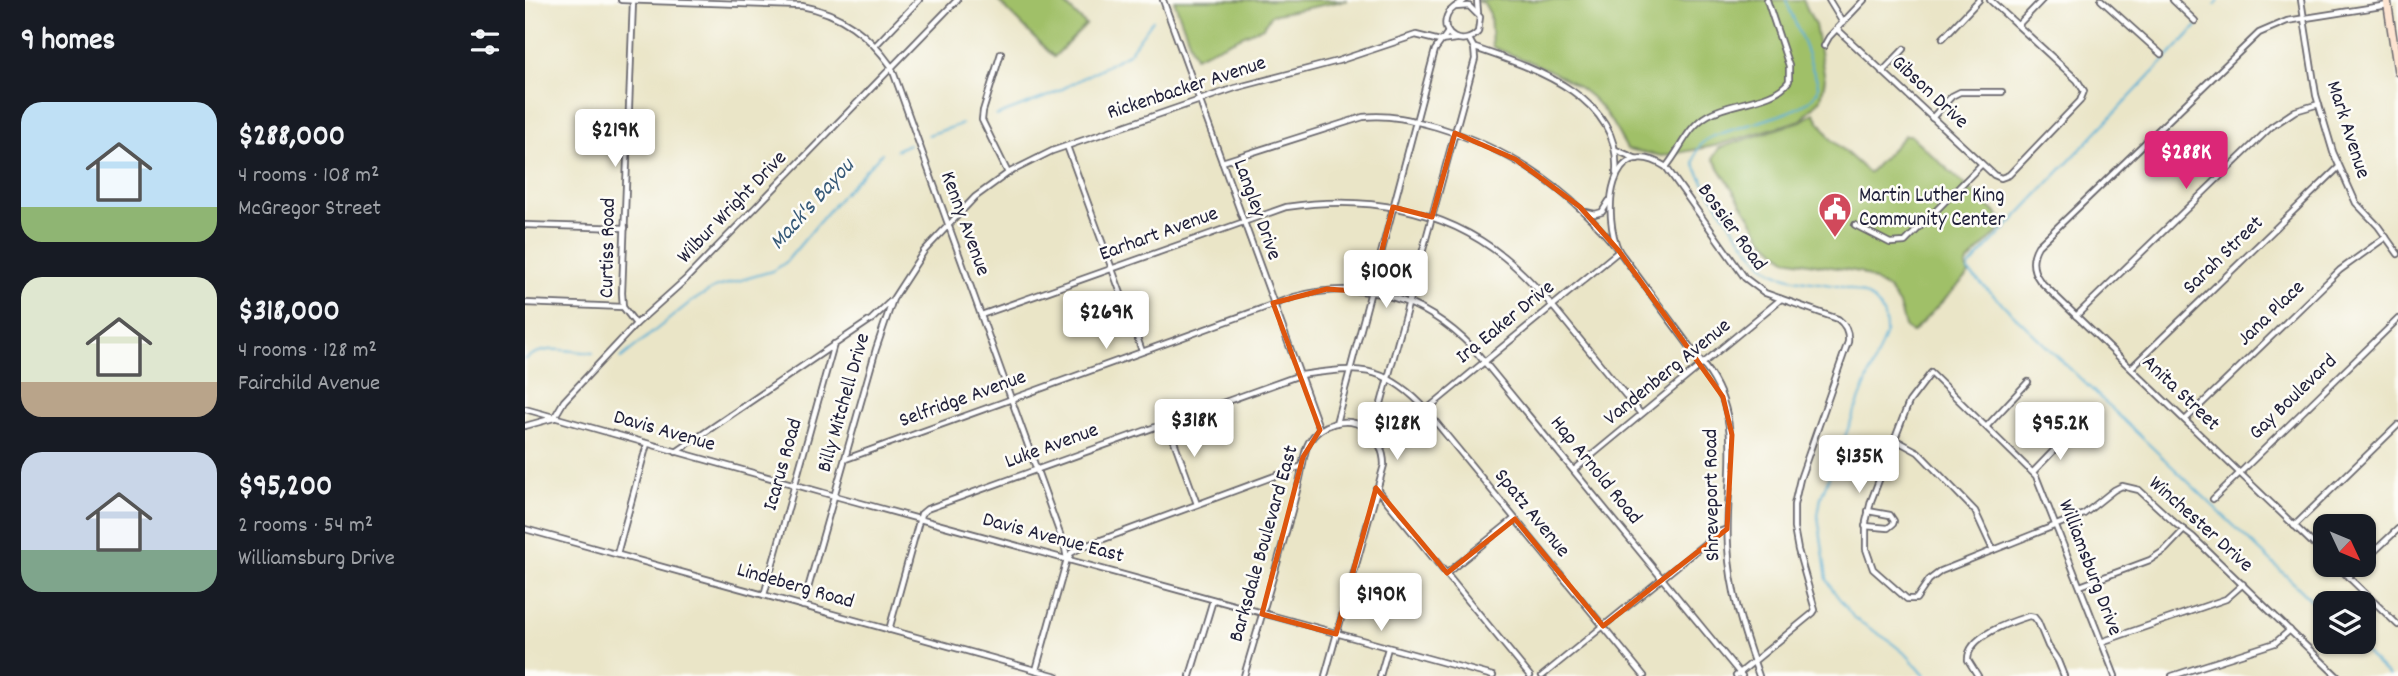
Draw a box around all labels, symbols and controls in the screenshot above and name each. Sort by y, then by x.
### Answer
text: 9 homes [21,21,115,64]
icon: filters [466,23,504,61]
street label: Rickenbacker Avenue [1104,49,1270,129]
street label: Gibson Drive [1883,49,1975,137]
street label: Mark Avenue [2317,77,2377,183]
pin: $219K [566,110,664,169]
text: $219K [591,115,639,148]
text: $288,000 [238,117,345,160]
icon: home [77,130,161,214]
pin: $288K [2137,132,2235,191]
text: $288K [2161,137,2211,170]
street label: Wilbur Wright Drive [671,145,795,271]
water label: Mack's Bayou [763,150,865,258]
street label: Langley Drive [1224,155,1288,265]
text: 4 rooms · 108 m² [238,160,379,193]
street label: Kenny Avenue [931,168,997,280]
street label: Bossier Road [1689,178,1773,278]
place label: Martin Luther King Community Center [1859,182,2006,236]
public building icon: Martin Luther King Community Center [1816,190,1854,239]
text: McGregor Street [238,193,381,226]
street label: Curtiss Road [593,197,625,299]
street label: Earhart Avenue [1095,200,1223,270]
street label: Sarah Street [2177,210,2271,302]
pin: $100K [1337,250,1435,310]
text: $100K [1360,256,1412,289]
street label: Ira Eaker Drive [1450,274,1562,372]
street label: Jana Place [2231,274,2313,354]
text: $318,000 [238,292,340,335]
pin: $269K [1057,292,1155,351]
text: $269K [1079,297,1133,330]
icon: home [77,305,161,389]
street label: Vandenberg Avenue [1598,312,1738,434]
street label: Billy Mitchell Drive [811,330,879,476]
text: 4 rooms · 128 m² [238,335,377,368]
street label: Gay Boulevard [2243,348,2345,448]
street label: Anita Street [2134,349,2226,439]
street label: Selfridge Avenue [895,363,1031,437]
text: Fairchild Avenue [238,368,380,401]
pin: $318K [1145,400,1243,459]
pin: $128K [1348,402,1446,462]
pin: $95.2K [2003,402,2117,462]
street label: Davis Avenue [610,403,718,461]
text: $318K [1171,405,1217,438]
text: $128K [1374,408,1420,441]
text: $95.2K [2031,408,2089,441]
street label: Hap Arnold Road [1542,410,1648,532]
street label: Icarus Road [757,415,811,515]
street label: Luke Avenue [1001,416,1103,478]
street label: Shreveport Road [1697,428,1729,562]
pin: $135K [1810,435,1908,495]
text: $135K [1835,441,1883,474]
street label: Barksdale Boulevard East [1223,442,1308,646]
street label: Spatz Avenue [1486,463,1576,565]
text: $95,200 [238,467,332,510]
street label: Winchester Drive [2141,470,2259,580]
icon: home [77,480,161,564]
street label: Williamsburg Drive [2049,496,2129,640]
street label: Davis Avenue East [979,506,1127,572]
text: 2 rooms · 54 m² [238,510,373,543]
north arrow [2313,514,2377,578]
map controls [2313,514,2376,654]
text: Williamsburg Drive [238,543,395,576]
street label: Lindeberg Road [733,556,857,618]
pin: $190K [1332,574,1430,633]
text: $190K [1356,579,1406,612]
button: layers [2313,591,2376,654]

